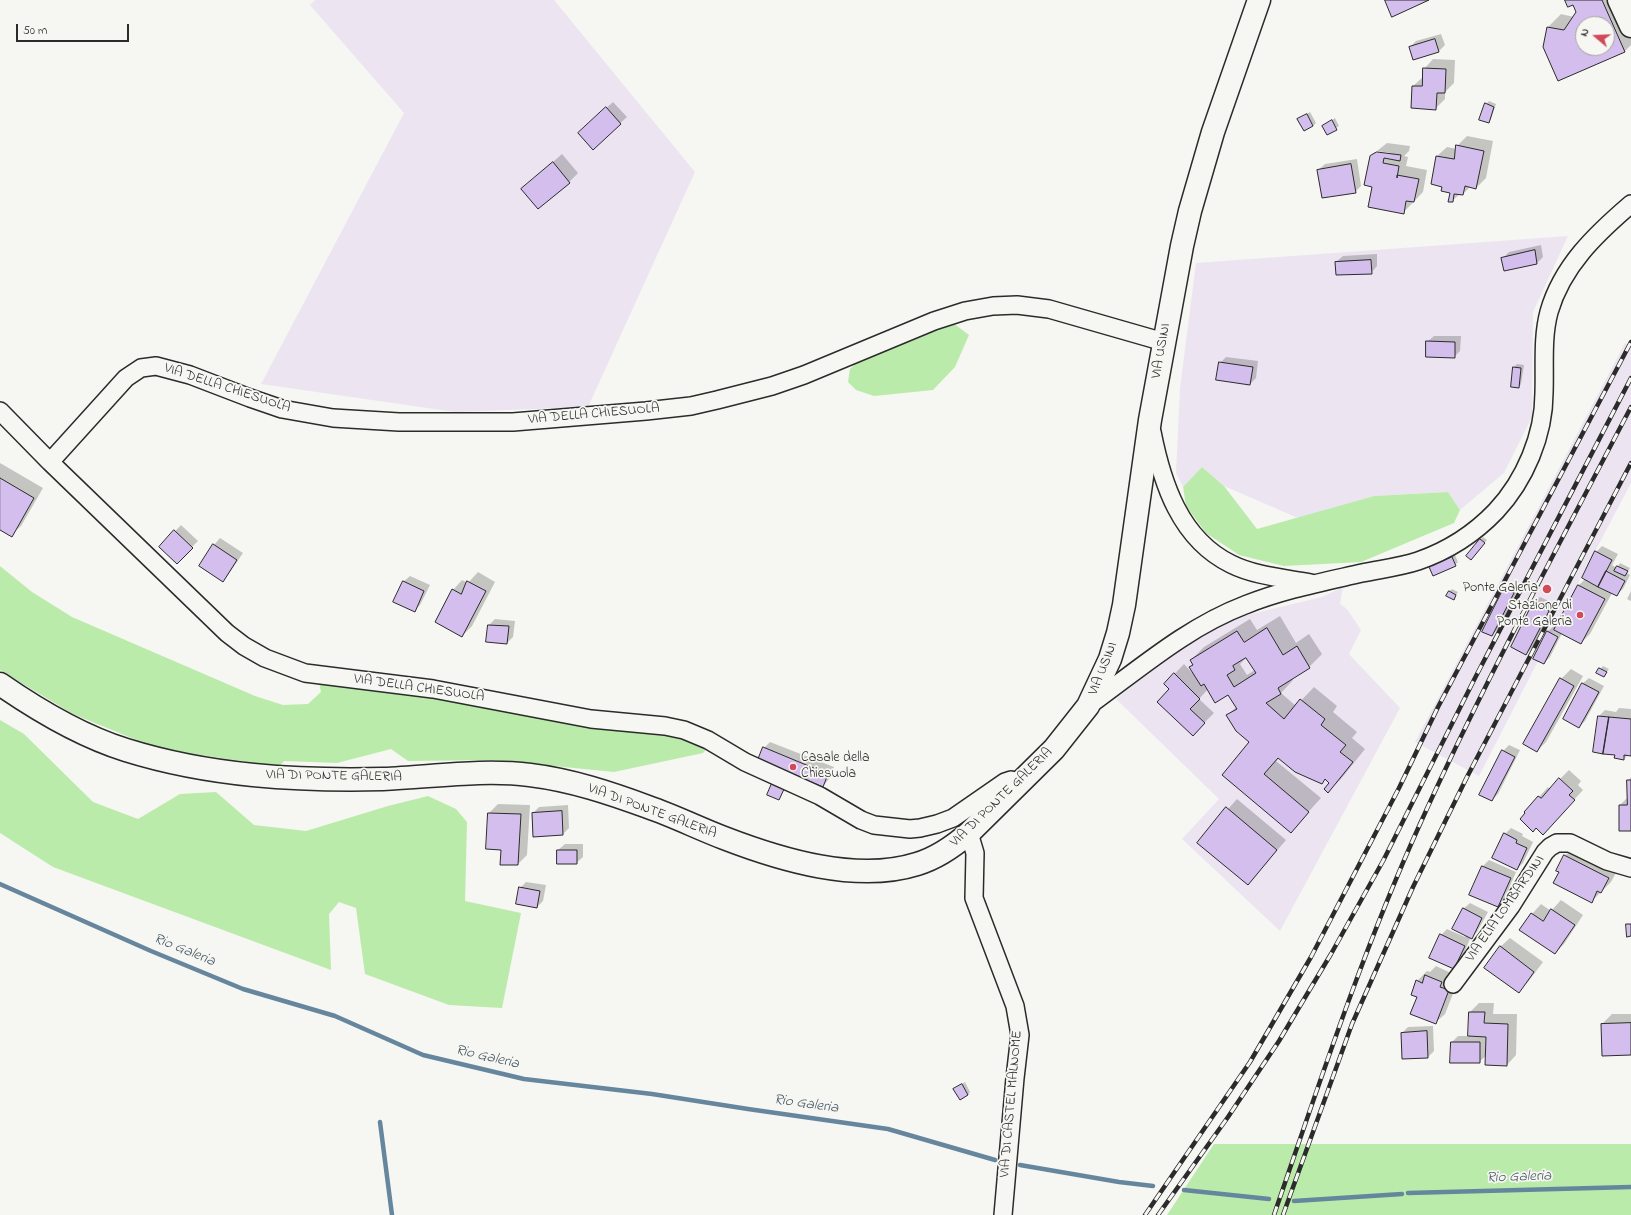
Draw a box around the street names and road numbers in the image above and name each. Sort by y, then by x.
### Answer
street label: VIA USINI [1149,322,1175,380]
street label: VIA DELLA CHIESUOLA [162,361,292,417]
street label: VIA DELLA CHIESUOLA [528,401,660,429]
street label: VIA USINI [1086,640,1122,698]
street label: VIA DELLA CHIESUOLA [353,672,485,706]
street label: VIA DI PONTE GALERIA [947,745,1057,851]
street label: VIA DI PONTE GALERIA [266,767,402,787]
street label: VIA DI PONTE GALERIA [585,781,719,843]
street label: VIA ELIA LOMBARDINI [1463,853,1549,965]
street label: VIA DI CASTEL MALNOME [997,1030,1027,1178]

